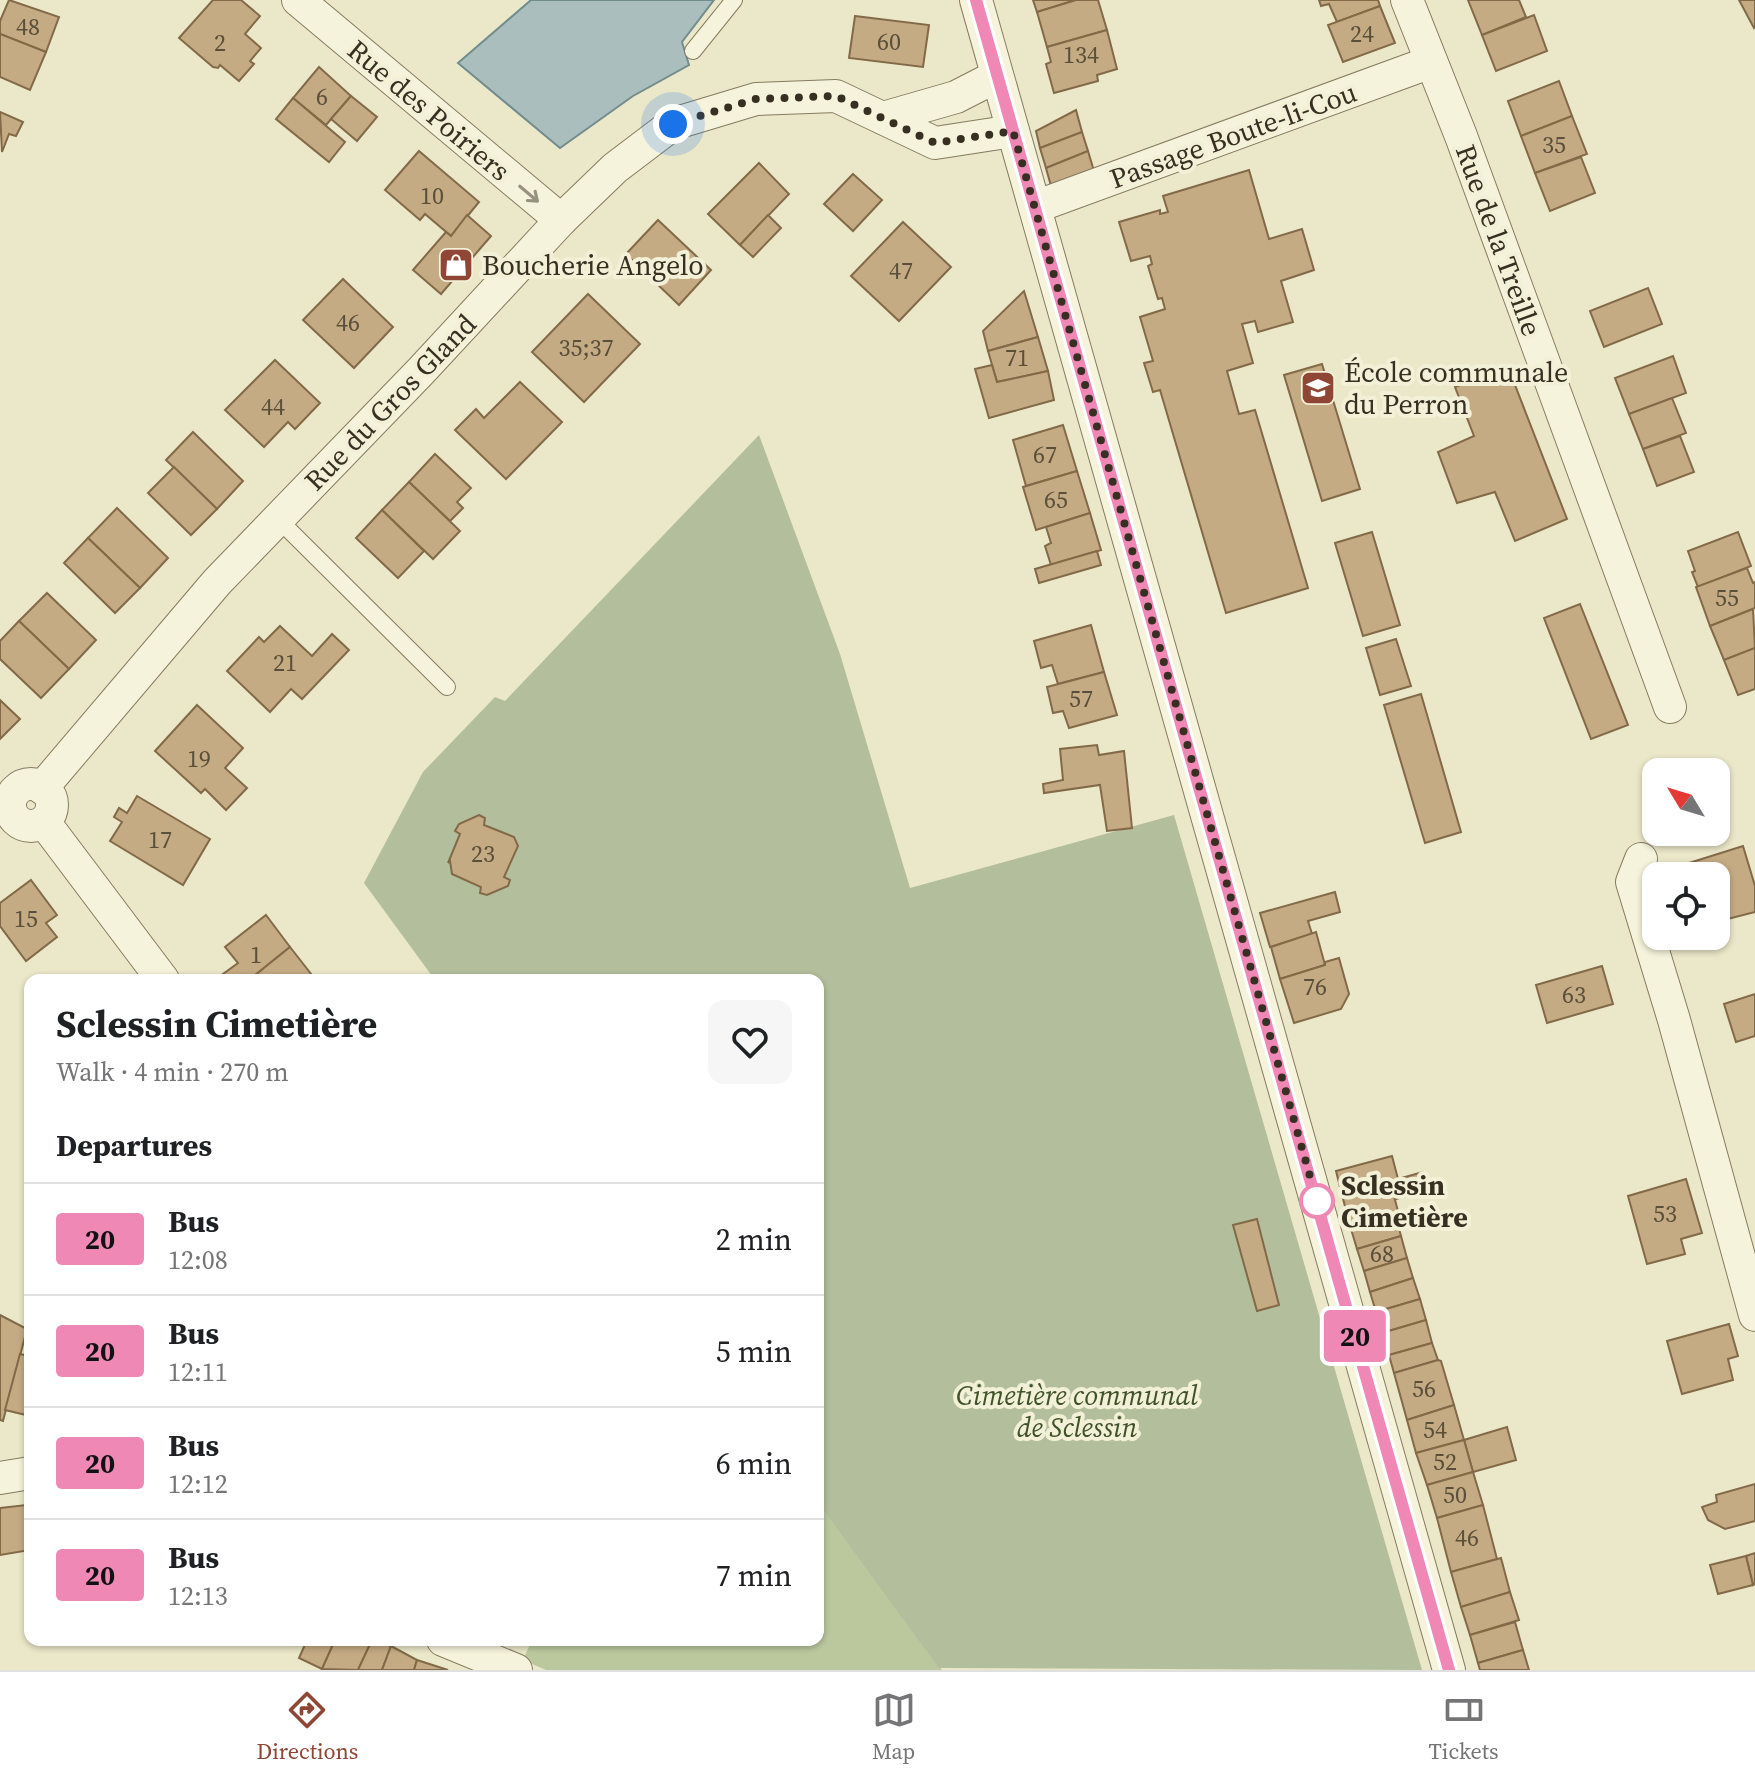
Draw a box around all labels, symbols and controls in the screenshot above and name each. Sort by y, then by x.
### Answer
house number: 48 [16,10,40,43]
house number: 24 [1350,17,1374,50]
house number: 60 [877,25,901,58]
house number: 2 [214,26,226,59]
street label: Rue des Poiriers [340,31,518,189]
house number: 134 [1063,38,1099,71]
street label: Passage Boute-li-Cou [1104,73,1362,197]
house number: 6 [316,80,328,113]
your location [653,104,693,144]
house number: 35 [1542,128,1566,161]
street label: Rue de la Treille [1447,139,1551,341]
house number: 10 [420,179,444,212]
one-way arrow [519,185,539,203]
shop icon: Boucherie Angelo [437,246,475,284]
place label: Boucherie Angelo [482,246,704,284]
house number: 47 [889,254,913,287]
street label: Rue du Gros Gland [296,305,484,499]
house number: 46 [336,306,360,339]
house number: 35;37 [558,331,614,364]
house number: 71 [1005,341,1029,374]
place label: École communale du Perron [1344,353,1568,423]
school or university icon: École communale du Perron [1299,369,1337,407]
house number: 44 [261,390,285,423]
house number: 67 [1033,438,1057,471]
house number: 65 [1044,483,1068,516]
house number: 55 [1715,581,1739,614]
house number: 21 [273,646,297,679]
house number: 57 [1069,682,1093,715]
house number: 19 [187,742,211,775]
north arrow [1642,758,1730,846]
map controls [1642,758,1730,950]
house number: 17 [148,823,172,856]
house number: 23 [471,837,495,870]
button: locate [1642,862,1730,950]
house number: 15 [14,902,38,935]
house number: 1 [250,938,262,971]
house number: 76 [1303,970,1327,1003]
house number: 63 [1562,978,1586,1011]
text: Sclessin Cimetière [56,998,377,1050]
button: heart [708,1000,792,1084]
text: Walk · 4 min · 270 m [56,1054,289,1090]
text: Departures [56,1125,212,1166]
place label: Sclessin Cimetière [1341,1166,1468,1236]
marker: Sclessin Cimetière [1300,1184,1334,1218]
house number: 53 [1653,1197,1677,1230]
text: Bus [168,1201,219,1242]
text: 2 min [716,1219,792,1260]
text: 20 [85,1220,115,1258]
house number: 68 [1370,1237,1394,1270]
text: 12:08 [168,1242,228,1278]
line badge: 20 [1319,1310,1391,1362]
text: Bus [168,1313,219,1354]
text: 20 [1340,1317,1370,1355]
text: 5 min [716,1331,792,1372]
text: 20 [85,1332,115,1370]
text: 12:11 [168,1354,228,1390]
house number: 56 [1412,1372,1436,1405]
park label: Cimetière communal de Sclessin [956,1376,1198,1446]
house number: 54 [1423,1413,1447,1446]
text: Bus [168,1425,219,1466]
text: 6 min [716,1443,792,1484]
text: 20 [85,1444,115,1482]
house number: 52 [1433,1445,1457,1478]
text: 12:12 [168,1466,228,1502]
house number: 50 [1443,1478,1467,1511]
house number: 46 [1455,1521,1479,1554]
text: Bus [168,1537,219,1578]
text: 7 min [716,1555,792,1596]
text: 20 [85,1556,115,1594]
text: 12:13 [168,1578,228,1614]
tab: Directions [257,1688,358,1766]
tab: Map [872,1688,916,1766]
tab: Tickets [1429,1688,1498,1766]

